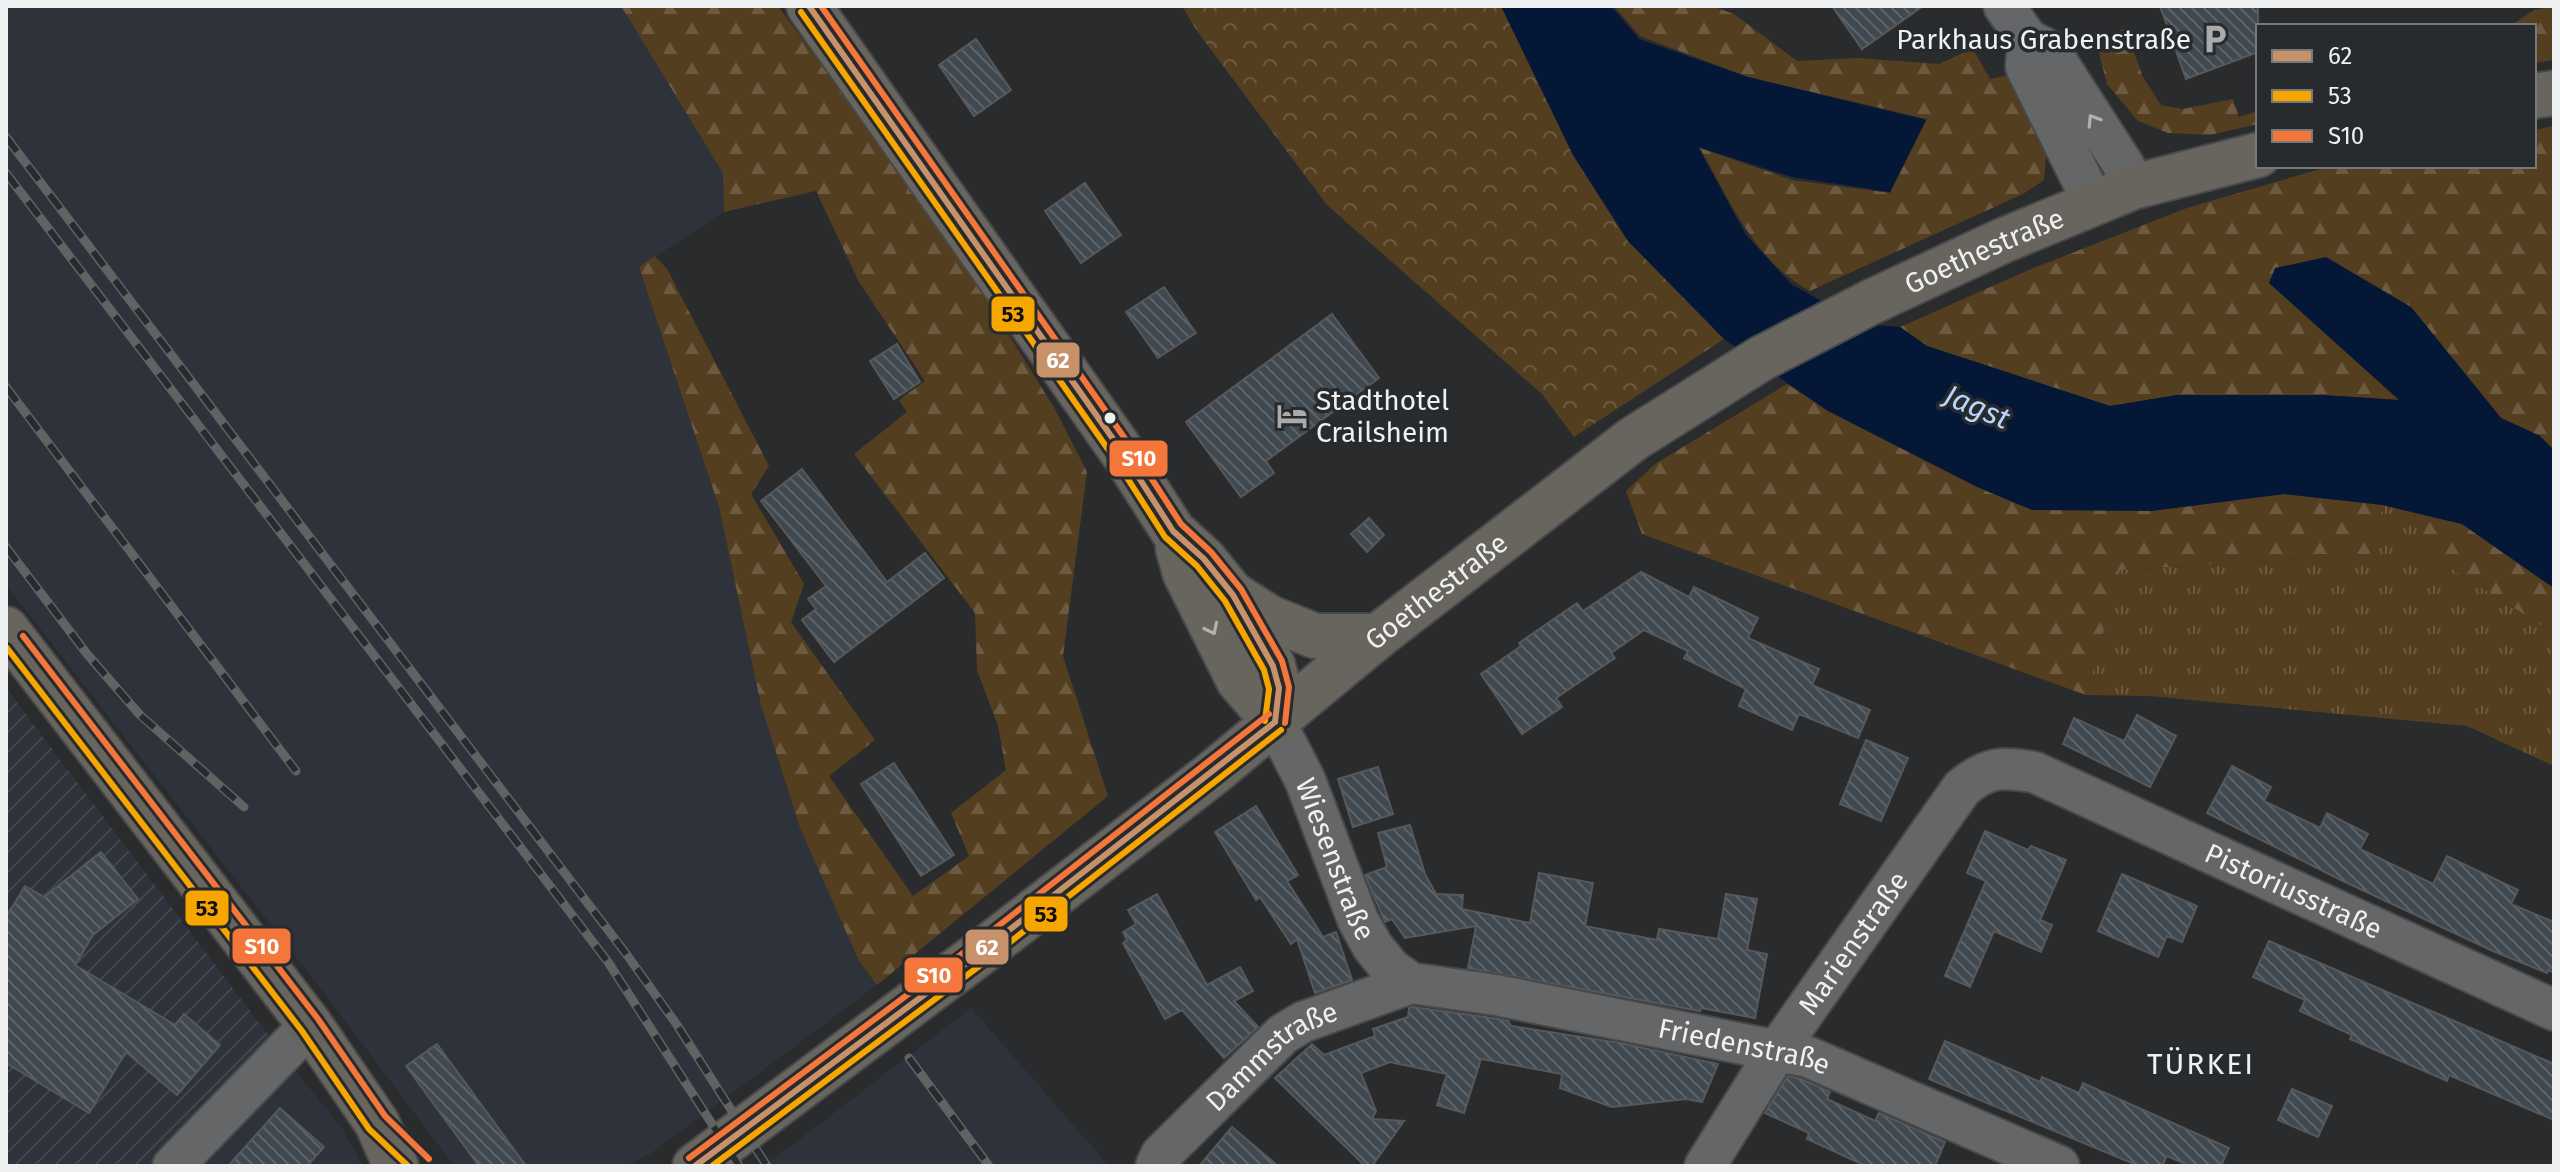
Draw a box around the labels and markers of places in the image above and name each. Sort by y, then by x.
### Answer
parking icon: Parkhaus Grabenstraße [2198,22,2232,56]
place label: Parkhaus Grabenstraße [1896,23,2191,56]
place label: Stadthotel Crailsheim [1316,384,1449,449]
hotel icon: Stadthotel Crailsheim [1275,399,1309,433]
unlabelled marker [1102,410,1118,426]

